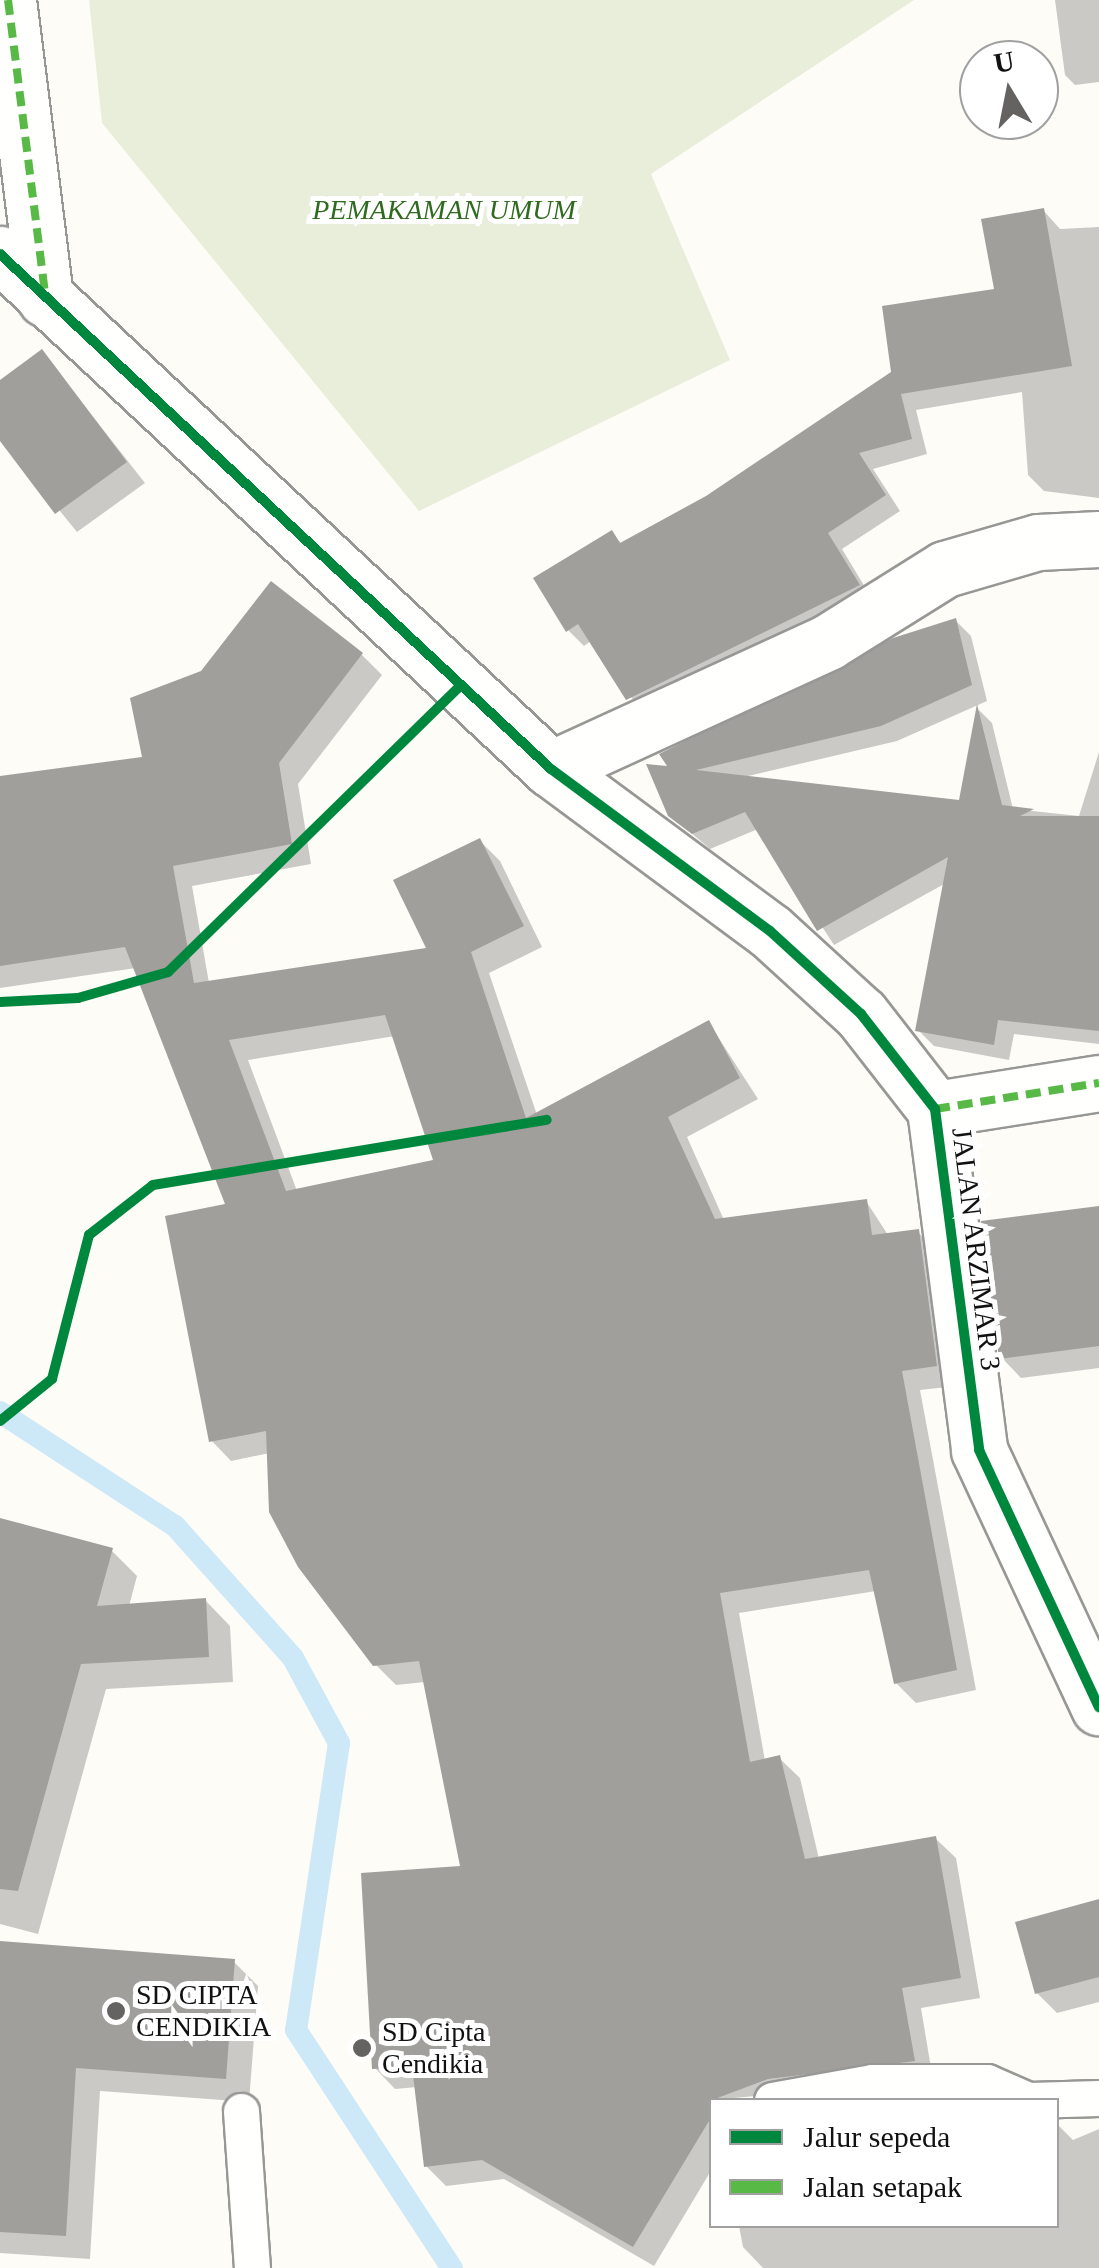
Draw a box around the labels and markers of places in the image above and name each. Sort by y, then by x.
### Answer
place label: SD CIPTA CENDIKIA [136,1978,271,2044]
marker: SD CIPTA CENDIKIA [105,2000,127,2022]
place label: SD Cipta Cendikia [382,2015,485,2081]
marker: SD Cipta Cendikia [351,2037,373,2059]

